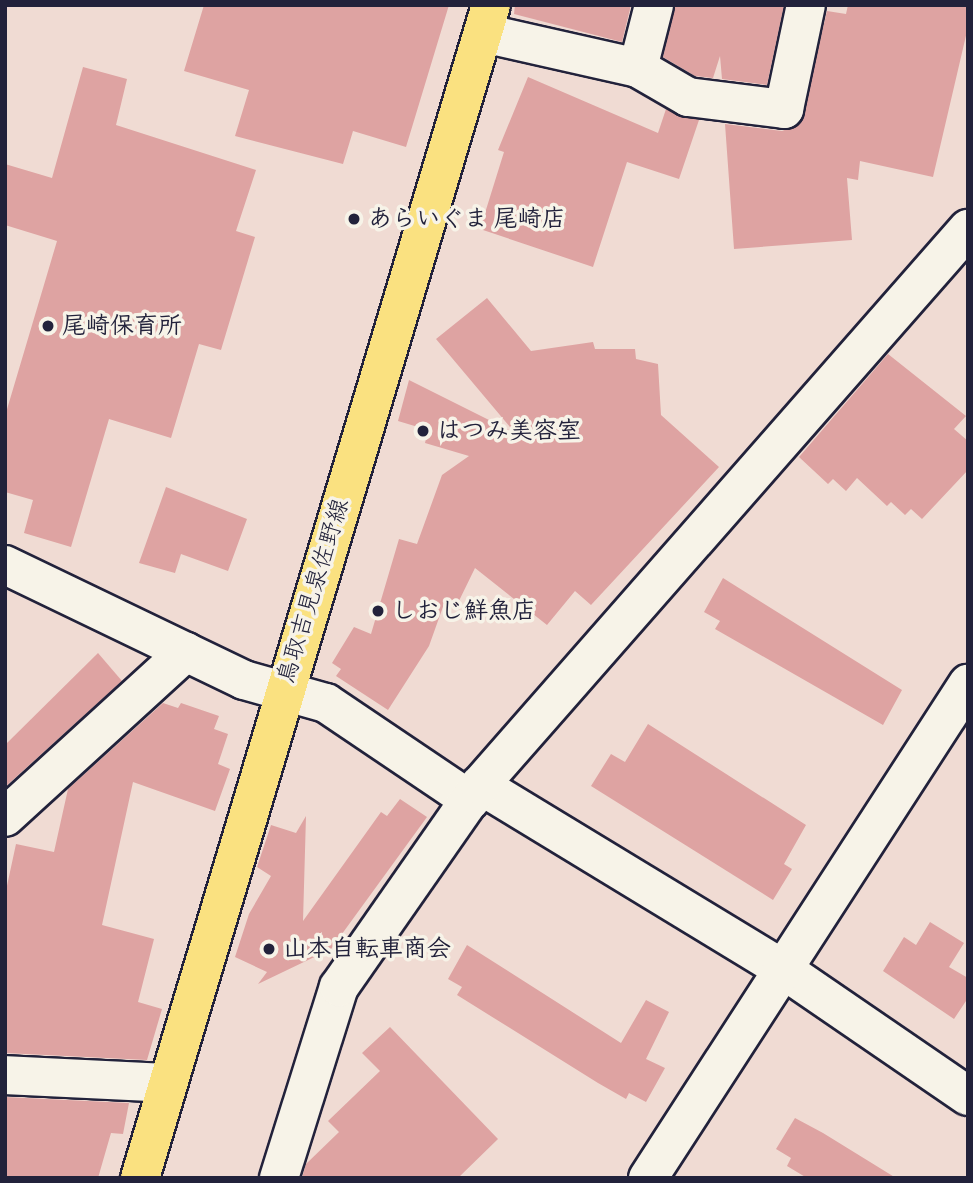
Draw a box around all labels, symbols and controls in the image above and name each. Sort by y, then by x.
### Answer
place label: あらいぐま 尾崎店 [368,205,566,233]
marker: あらいぐま 尾崎店 [346,211,362,227]
place label: 尾崎保育所 [62,312,182,340]
marker: 尾崎保育所 [40,318,56,334]
place label: はつみ美容室 [437,417,581,445]
marker: はつみ美容室 [415,423,431,439]
street label: 鳥取吉見泉佐野線 [271,495,355,687]
place label: しおじ鮮魚店 [392,597,536,625]
marker: しおじ鮮魚店 [370,603,386,619]
place label: 山本自転車商会 [283,935,451,963]
marker: 山本自転車商会 [261,941,277,957]

